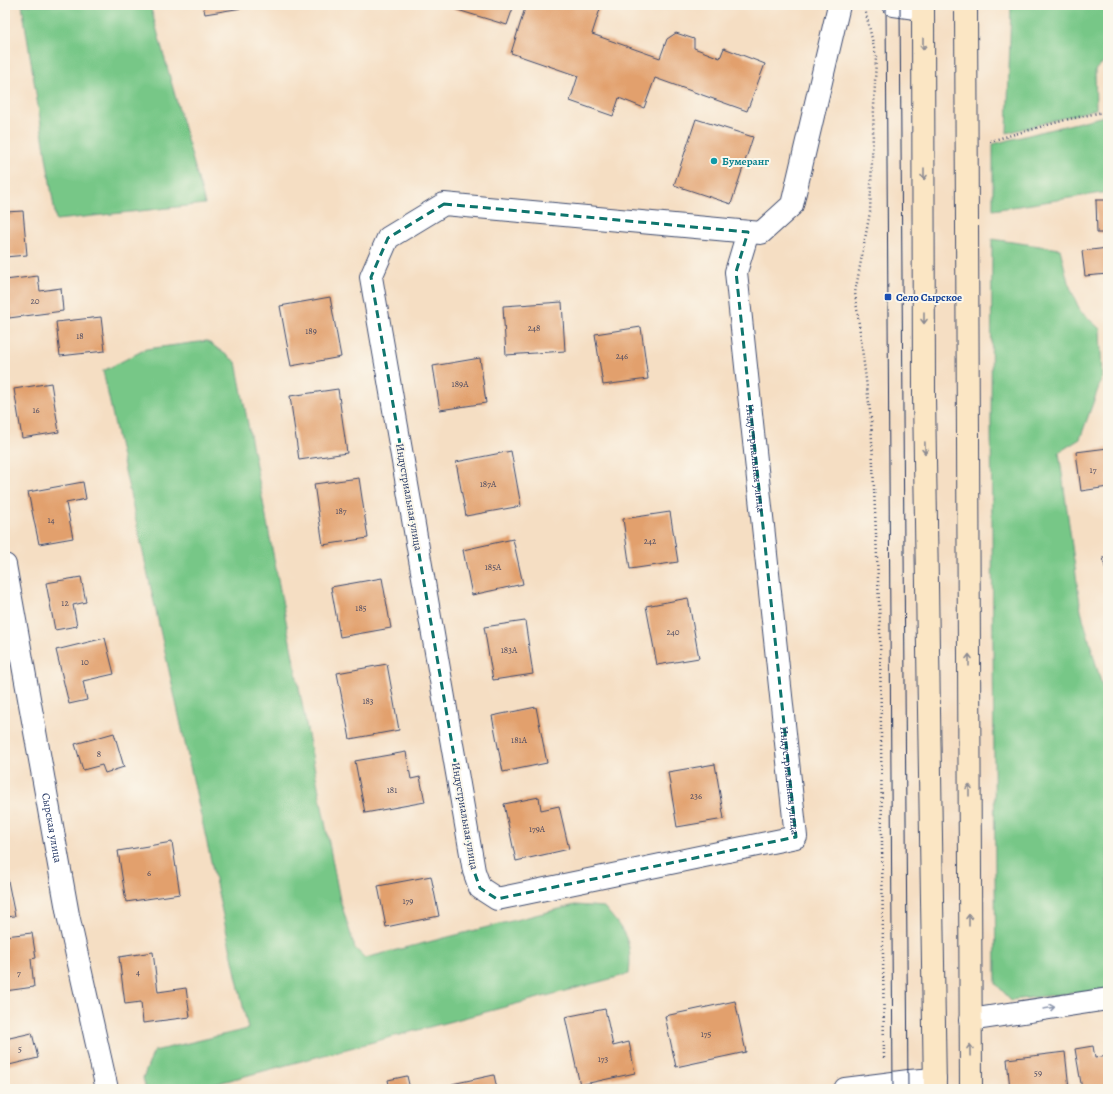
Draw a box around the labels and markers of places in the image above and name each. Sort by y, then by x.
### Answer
place label: Бумеранг [722,154,769,169]
marker: Бумеранг [709,156,719,166]
place label: Село Сырское [896,290,962,305]
marker: Село Сырское [883,292,893,302]

